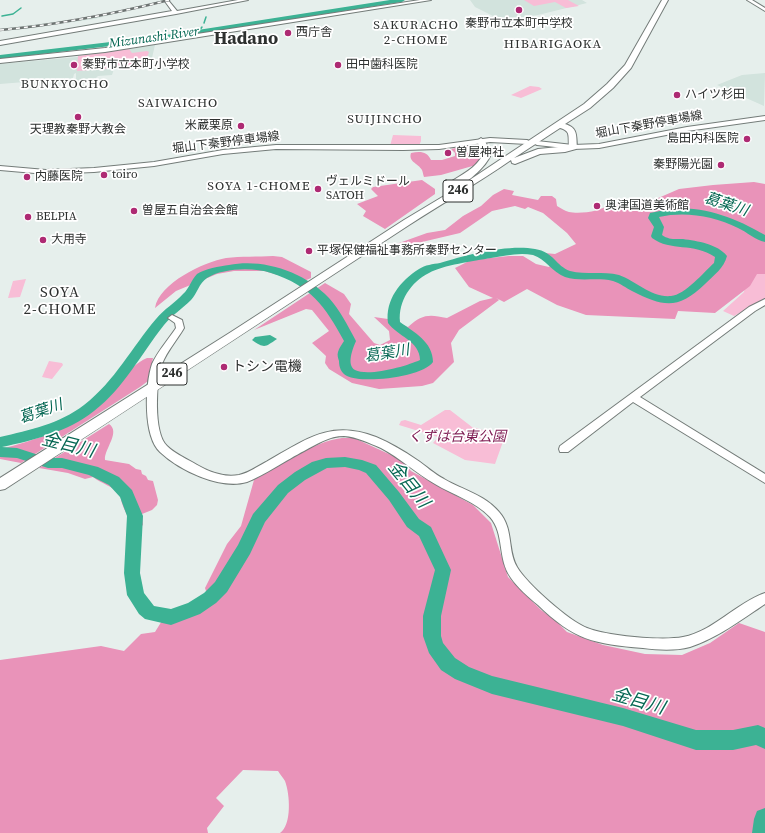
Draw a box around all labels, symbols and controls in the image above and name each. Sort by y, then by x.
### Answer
marker: 秦野市立本町中学校 [514,5,524,15]
place label: 秦野市立本町中学校 [465,17,573,31]
district label: SAKURACHO 2-CHOME [373,18,459,49]
water label: Mizunashi River [108,24,200,52]
place label: 西庁舎 [296,26,332,40]
district label: Hadano [214,28,278,50]
marker: 西庁舎 [283,28,293,38]
district label: HIBARIGAOKA [504,37,602,53]
place label: 秦野市立本町小学校 [82,58,190,72]
place label: 田中歯科医院 [346,58,418,72]
marker: 秦野市立本町小学校 [69,60,79,70]
marker: 田中歯科医院 [333,60,343,70]
district label: BUNKYOCHO [21,77,109,93]
place label: ハイツ杉田 [685,88,745,102]
marker: ハイツ杉田 [672,90,682,100]
district label: SAIWAICHO [138,96,218,112]
street label: 堀山下秦野停車場線 [595,109,703,141]
marker: 天理教秦野大教会 [73,112,83,122]
district label: SUIJINCHO [347,112,423,128]
place label: 米蔵栗原 [185,119,233,133]
marker: 米蔵栗原 [236,121,246,131]
place label: 天理教秦野大教会 [30,123,126,137]
street label: 堀山下秦野停車場線 [172,129,280,157]
place label: 島田内科医院 [667,132,739,146]
marker: 島田内科医院 [742,134,752,144]
place label: 曽屋神社 [456,146,504,160]
marker: 曽屋神社 [443,148,453,158]
place label: 秦野陽光園 [653,158,713,172]
marker: 秦野陽光園 [716,160,726,170]
place label: toiro [112,168,138,182]
place label: 内藤医院 [35,170,83,184]
marker: toiro [99,170,109,180]
marker: 内藤医院 [22,172,32,182]
place label: ヴェルミドール SATOH [326,175,410,203]
district label: SOYA 1-CHOME [207,179,311,195]
road number: 246 [443,180,473,202]
marker: ヴェルミドール SATOH [313,184,323,194]
water label: 葛葉川 [702,189,750,221]
place label: 奥津国道美術館 [605,199,689,213]
marker: 奥津国道美術館 [592,201,602,211]
place label: 曽屋五自治会会館 [142,204,238,218]
marker: 曽屋五自治会会館 [129,206,139,216]
place label: BELPIA [36,210,77,224]
marker: BELPIA [23,212,33,222]
place label: 大用寺 [51,233,87,247]
marker: 大用寺 [38,235,48,245]
place label: 平塚保健福祉事務所秦野センター [317,244,497,258]
marker: 平塚保健福祉事務所秦野センター [304,246,314,256]
district label: SOYA 2-CHOME [23,284,97,319]
water label: 葛葉川 [363,342,411,366]
place label: トシン電機 [232,359,302,375]
marker: トシン電機 [219,362,229,372]
road number: 246 [157,363,187,385]
water label: 葛葉川 [17,396,65,428]
water label: 金目川 [39,429,97,463]
park label: くずは台東公園 [408,429,506,445]
water label: 金目川 [383,457,433,513]
water label: 金目川 [609,684,667,720]

